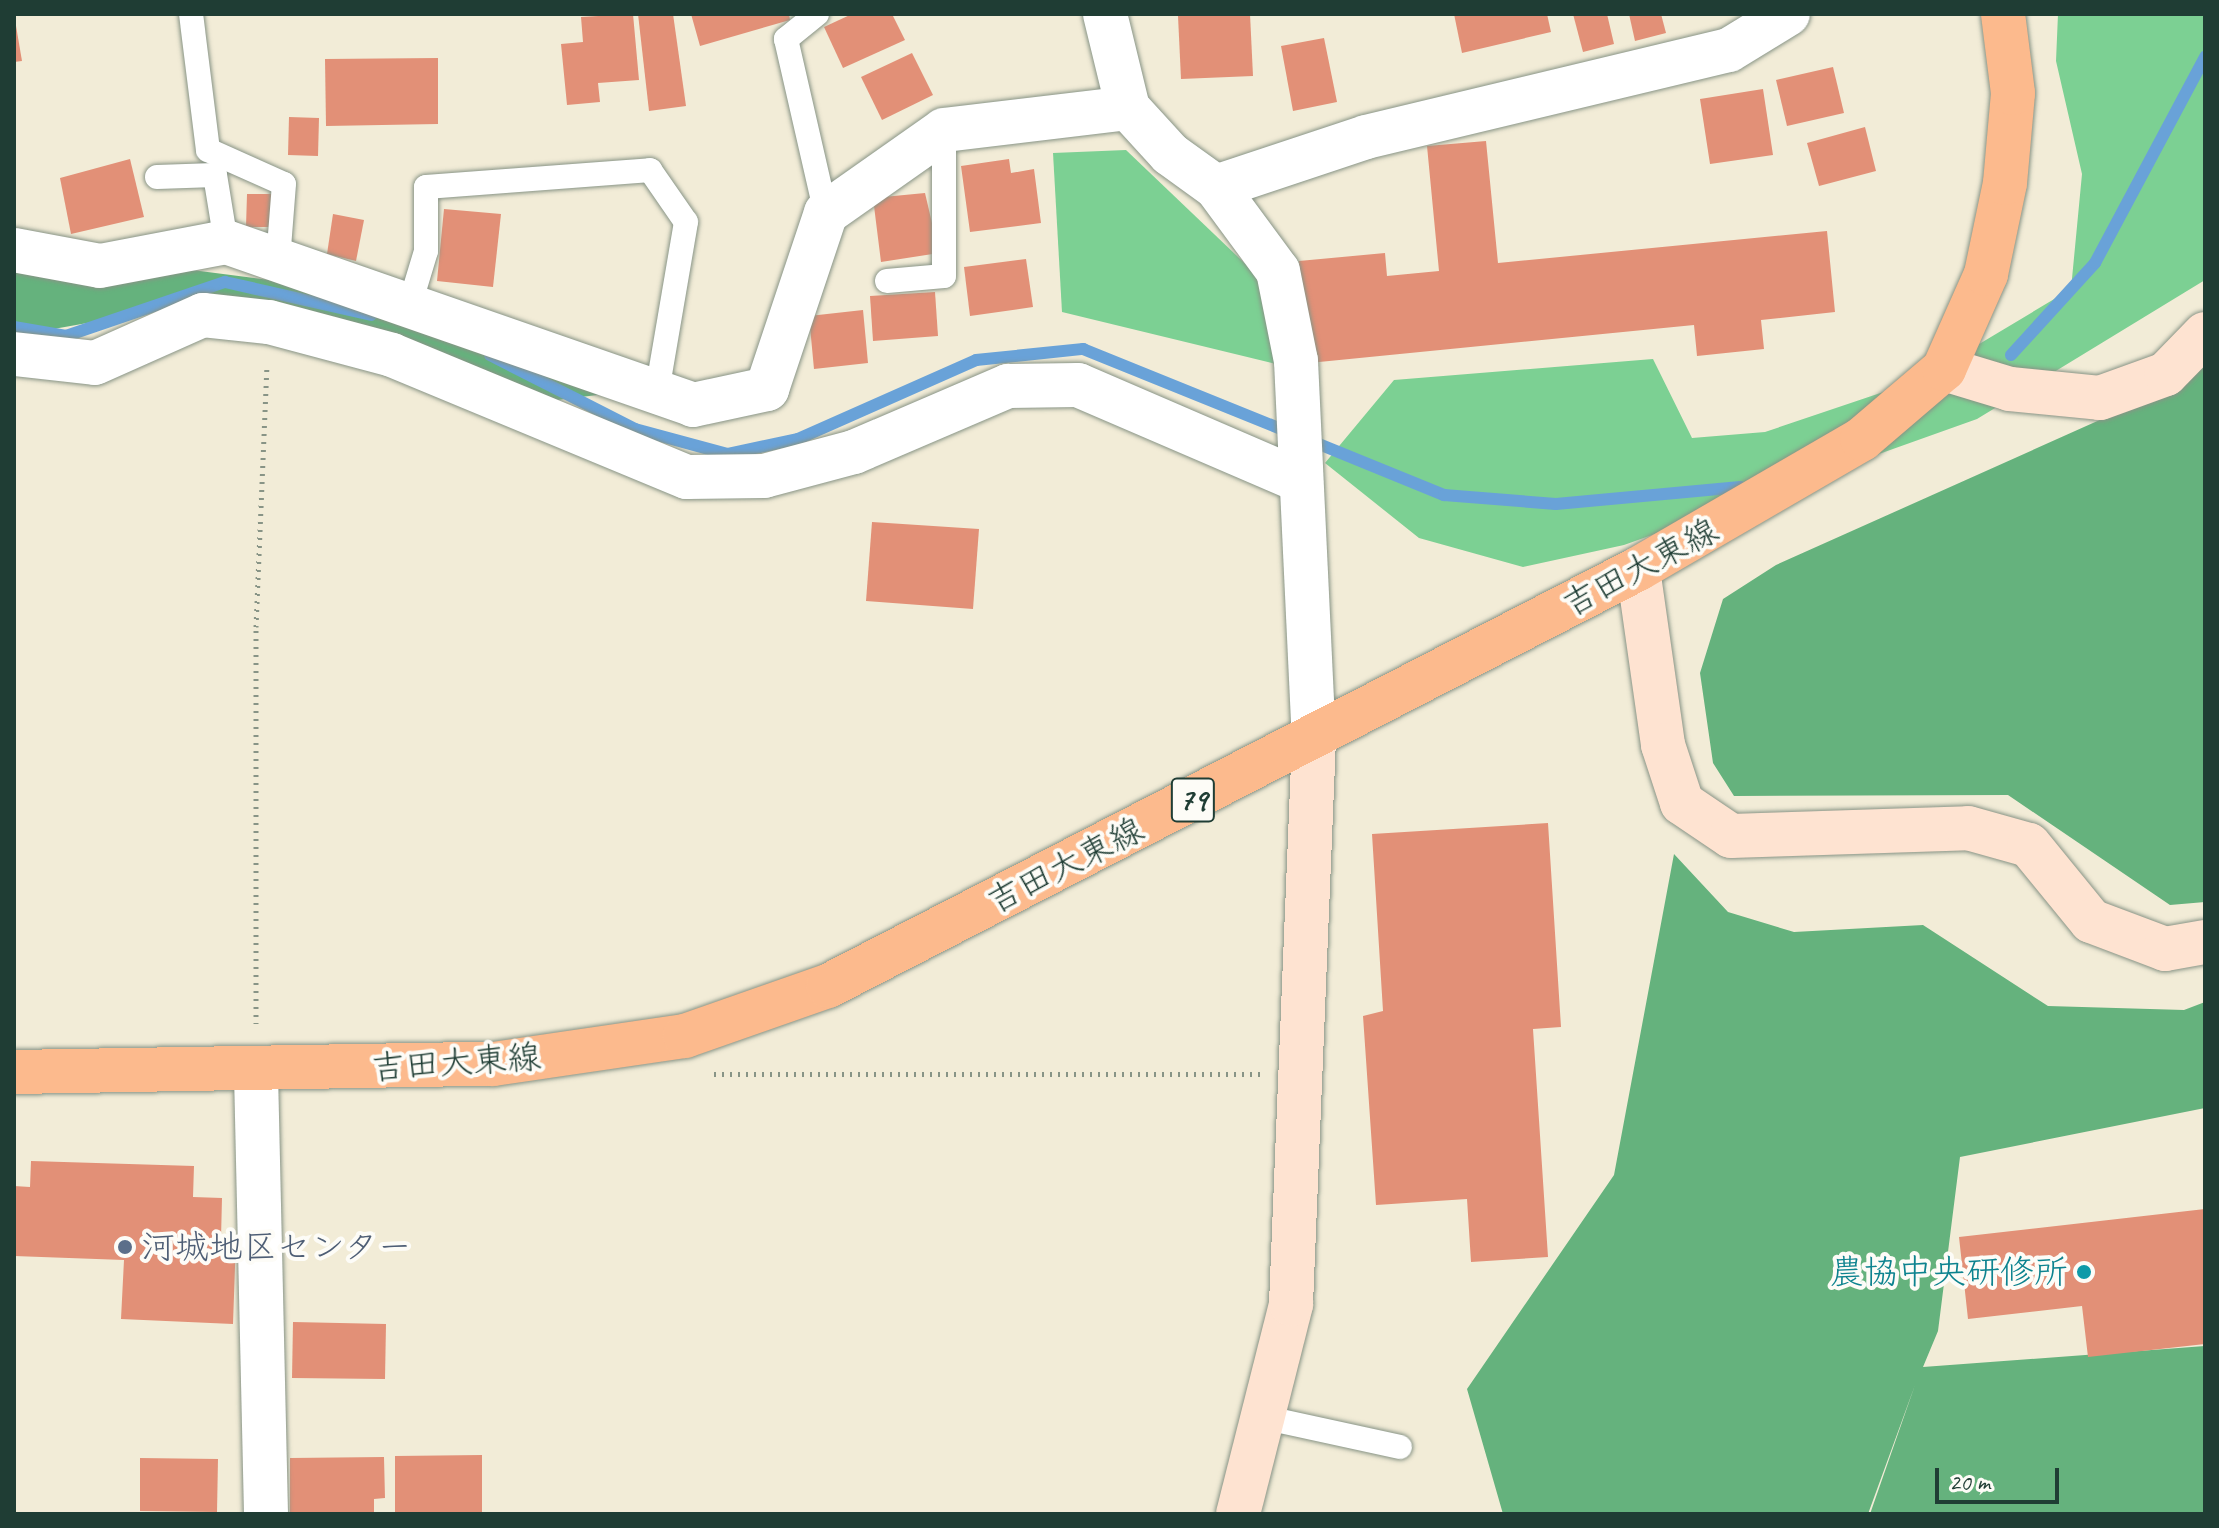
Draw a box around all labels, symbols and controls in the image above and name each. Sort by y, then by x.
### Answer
street label: 吉田大東線 [1555,509,1725,625]
road number: 79 [1169,772,1217,828]
street label: 吉田大東線 [980,808,1150,922]
street label: 吉田大東線 [370,1036,542,1088]
place label: 河城地区センター [141,1227,413,1267]
marker: 河城地区センター [116,1238,134,1256]
place label: 農協中央研修所 [1830,1252,2068,1292]
marker: 農協中央研修所 [2075,1263,2093,1281]
scale bar [1939,1452,2063,1502]
text: 20 m [1949,1467,1990,1497]

